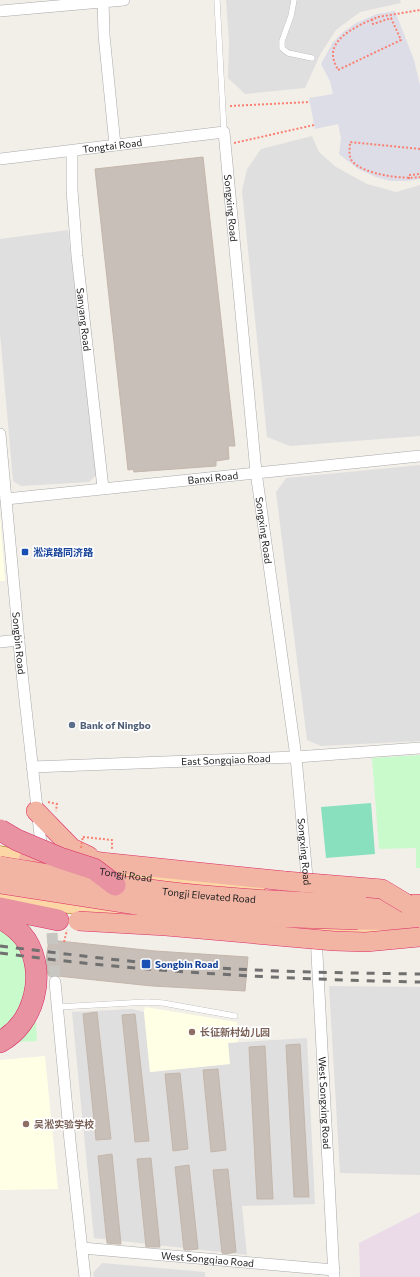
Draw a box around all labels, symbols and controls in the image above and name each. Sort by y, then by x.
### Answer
street label: Tongtai Road [82,136,143,155]
street label: Songxing Road [222,174,240,242]
street label: Sanyang Road [75,287,94,352]
street label: Banxi Road [187,469,239,486]
street label: Songxing Road [254,496,275,565]
place label: 淞滨路同济路 [33,546,94,558]
marker: 淞滨路同济路 [20,547,30,557]
street label: Songbin Road [10,611,28,675]
place label: Bank of Ningbo [80,719,151,731]
marker: Bank of Ningbo [67,720,77,730]
street label: East Songqiao Road [181,752,271,767]
street label: Songxing Road [296,818,314,886]
street label: Tongji Road [98,865,153,884]
street label: Tongji Elevated Road [161,885,256,905]
marker: Songbin Road [140,958,152,970]
place label: Songbin Road [155,958,218,970]
place label: 长征新村幼儿园 [200,1026,270,1038]
marker: 长征新村幼儿园 [187,1027,197,1037]
street label: West Songxing Road [316,1056,333,1150]
place label: 吴淞实验学校 [34,1118,94,1130]
marker: 吴淞实验学校 [21,1119,31,1129]
street label: West Songqiao Road [161,1249,255,1269]

